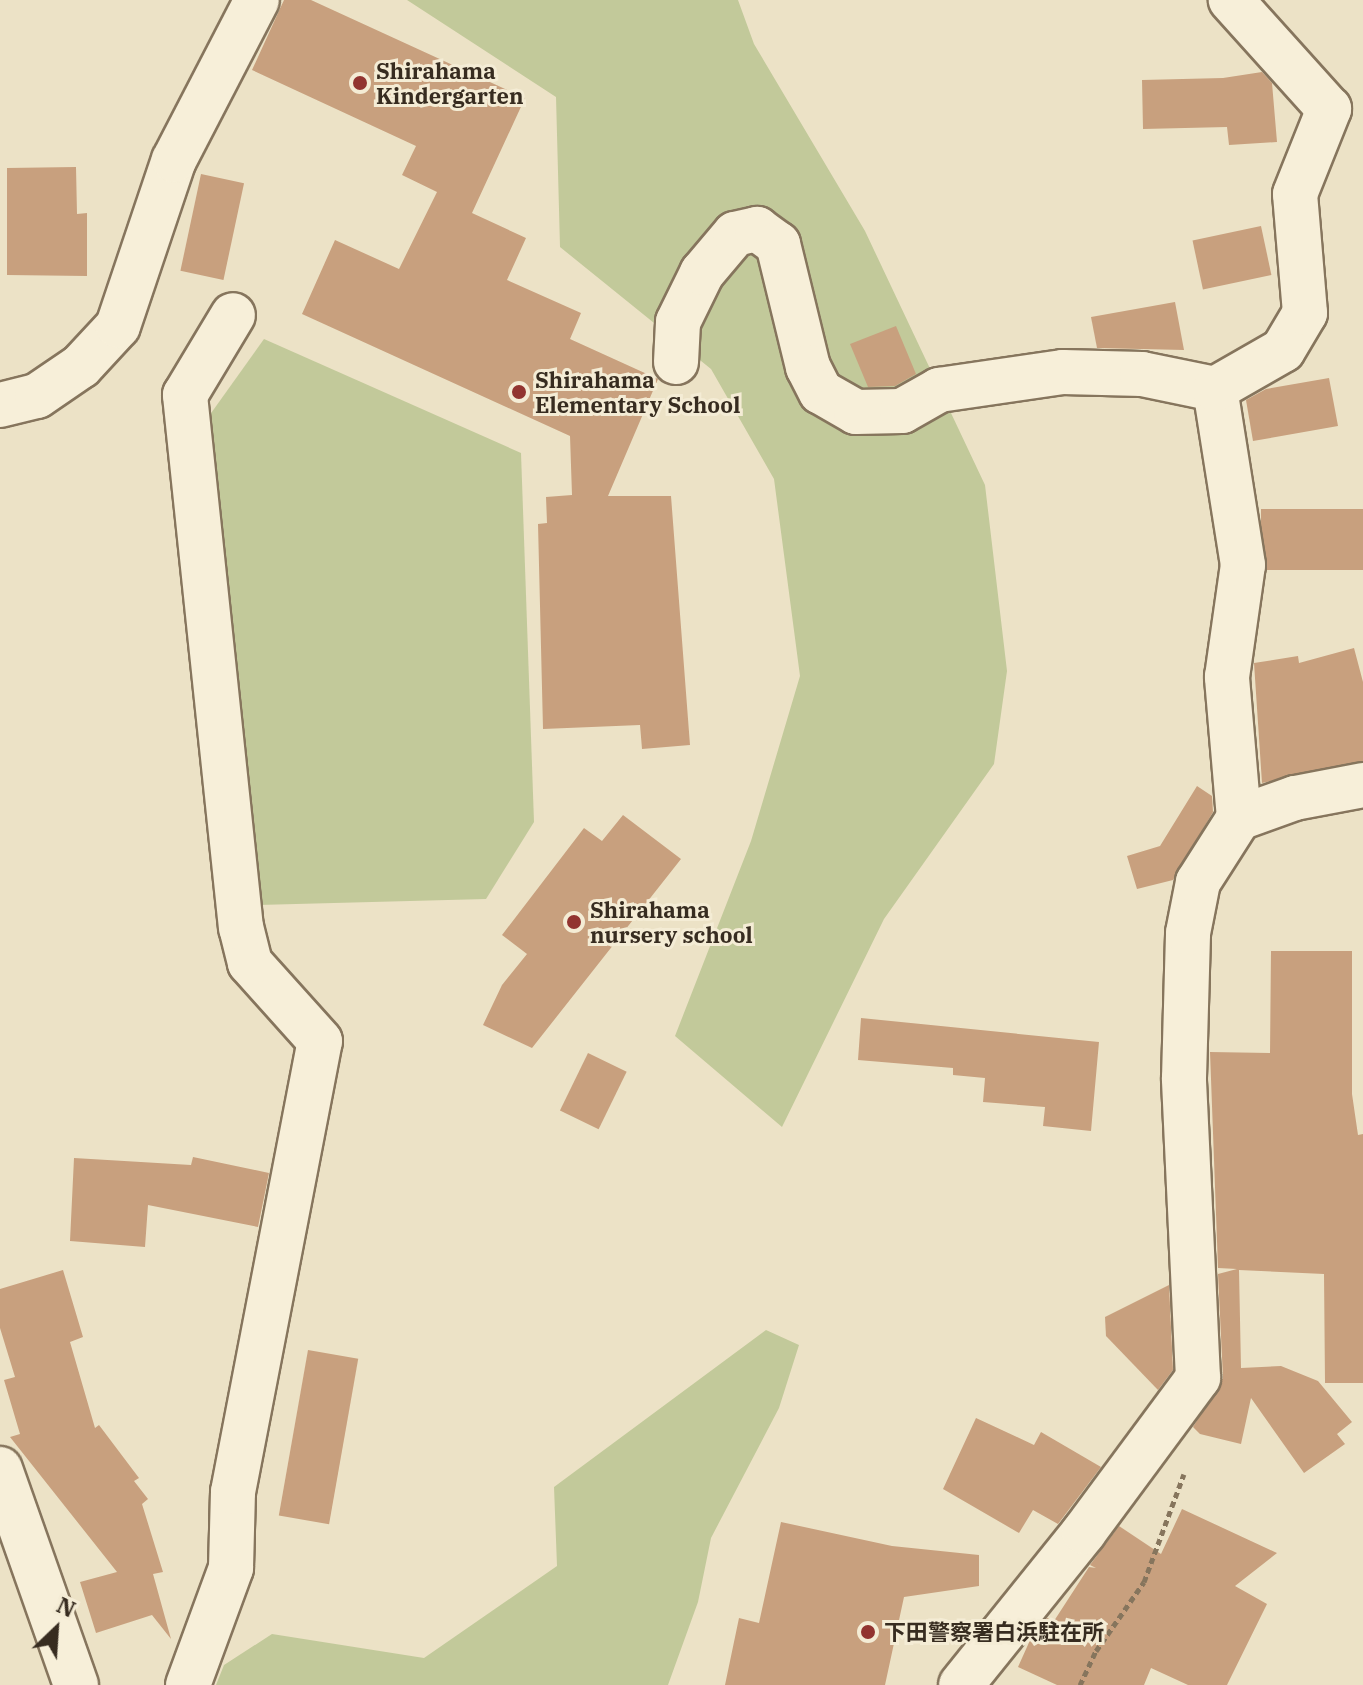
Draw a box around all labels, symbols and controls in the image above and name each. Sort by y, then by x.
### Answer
place label: Shirahama Kindergarten [376,57,523,108]
marker: Shirahama Kindergarten [351,74,369,92]
place label: Shirahama Elementary School [535,366,740,418]
marker: Shirahama Elementary School [510,383,528,401]
place label: Shirahama nursery school [590,896,753,948]
marker: Shirahama nursery school [565,913,583,931]
north arrow [16,1589,96,1669]
text: N [52,1590,80,1624]
place label: 下田警察署白浜駐在所 [884,1619,1104,1645]
marker: 下田警察署白浜駐在所 [859,1623,877,1641]

